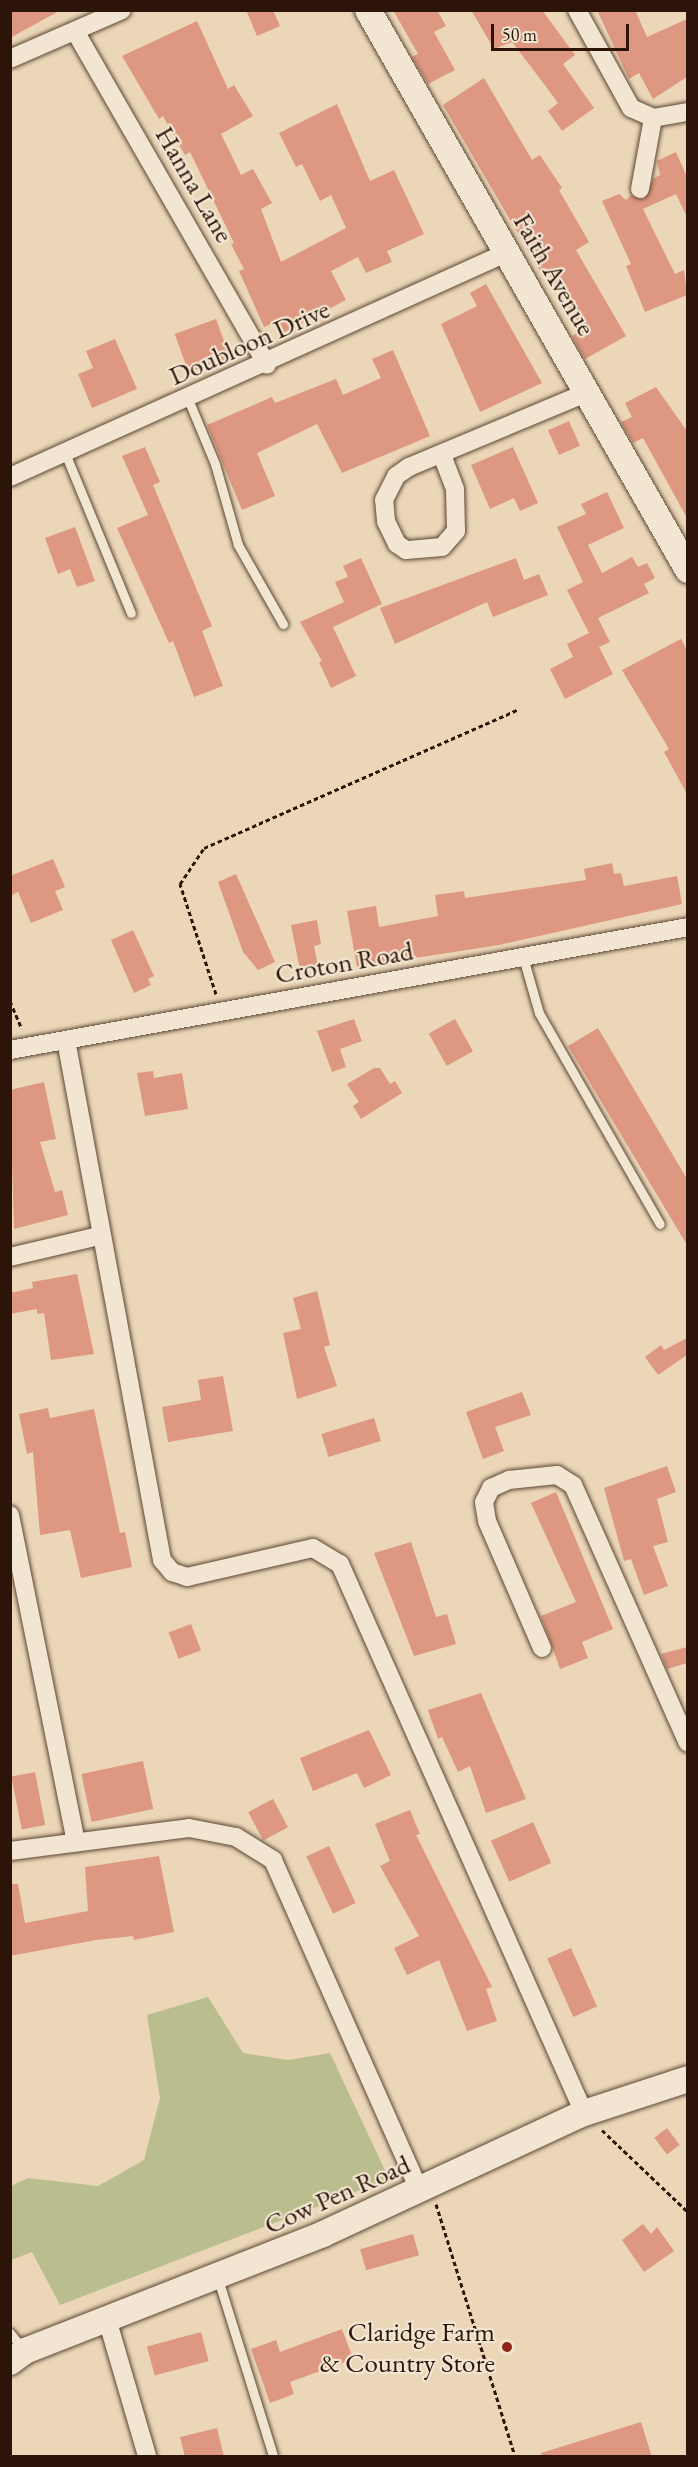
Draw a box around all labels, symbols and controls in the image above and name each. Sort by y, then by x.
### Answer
scale bar [494,12,632,50]
text: 50 m [502,23,537,46]
street label: Hanna Lane [149,120,241,248]
street label: Faith Avenue [507,207,603,341]
street label: Doubloon Drive [164,292,334,392]
street label: Croton Road [272,934,416,990]
street label: Cow Pen Road [259,2147,415,2241]
place label: Claridge Farm & Country Store [320,2315,495,2378]
marker: Claridge Farm & Country Store [500,2340,514,2354]

